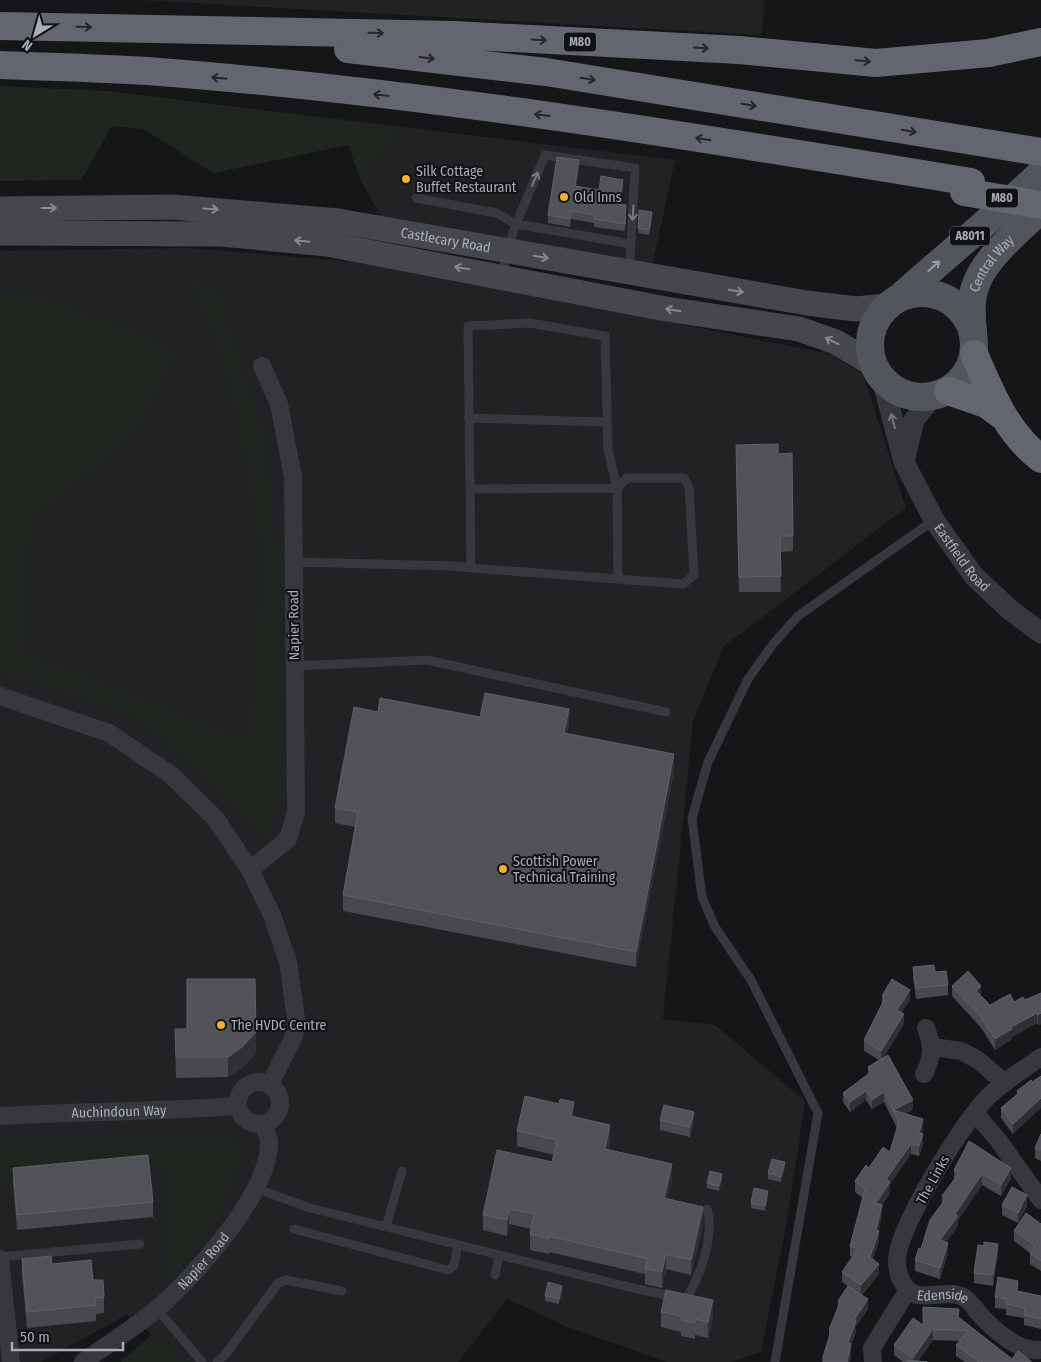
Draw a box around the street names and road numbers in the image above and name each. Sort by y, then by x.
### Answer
road number: M80 [564,32,596,52]
road number: M80 [986,188,1018,208]
street label: Castlecary Road [399,224,492,256]
road number: A8011 [950,227,990,246]
street label: Central Way [965,231,1018,294]
street label: Eastfield Road [931,520,993,595]
street label: Napier Road [285,590,303,660]
street label: Auchindoun Way [71,1101,167,1121]
street label: The Links [913,1152,953,1208]
street label: Napier Road [174,1229,233,1293]
street label: Edenside [916,1286,973,1307]

